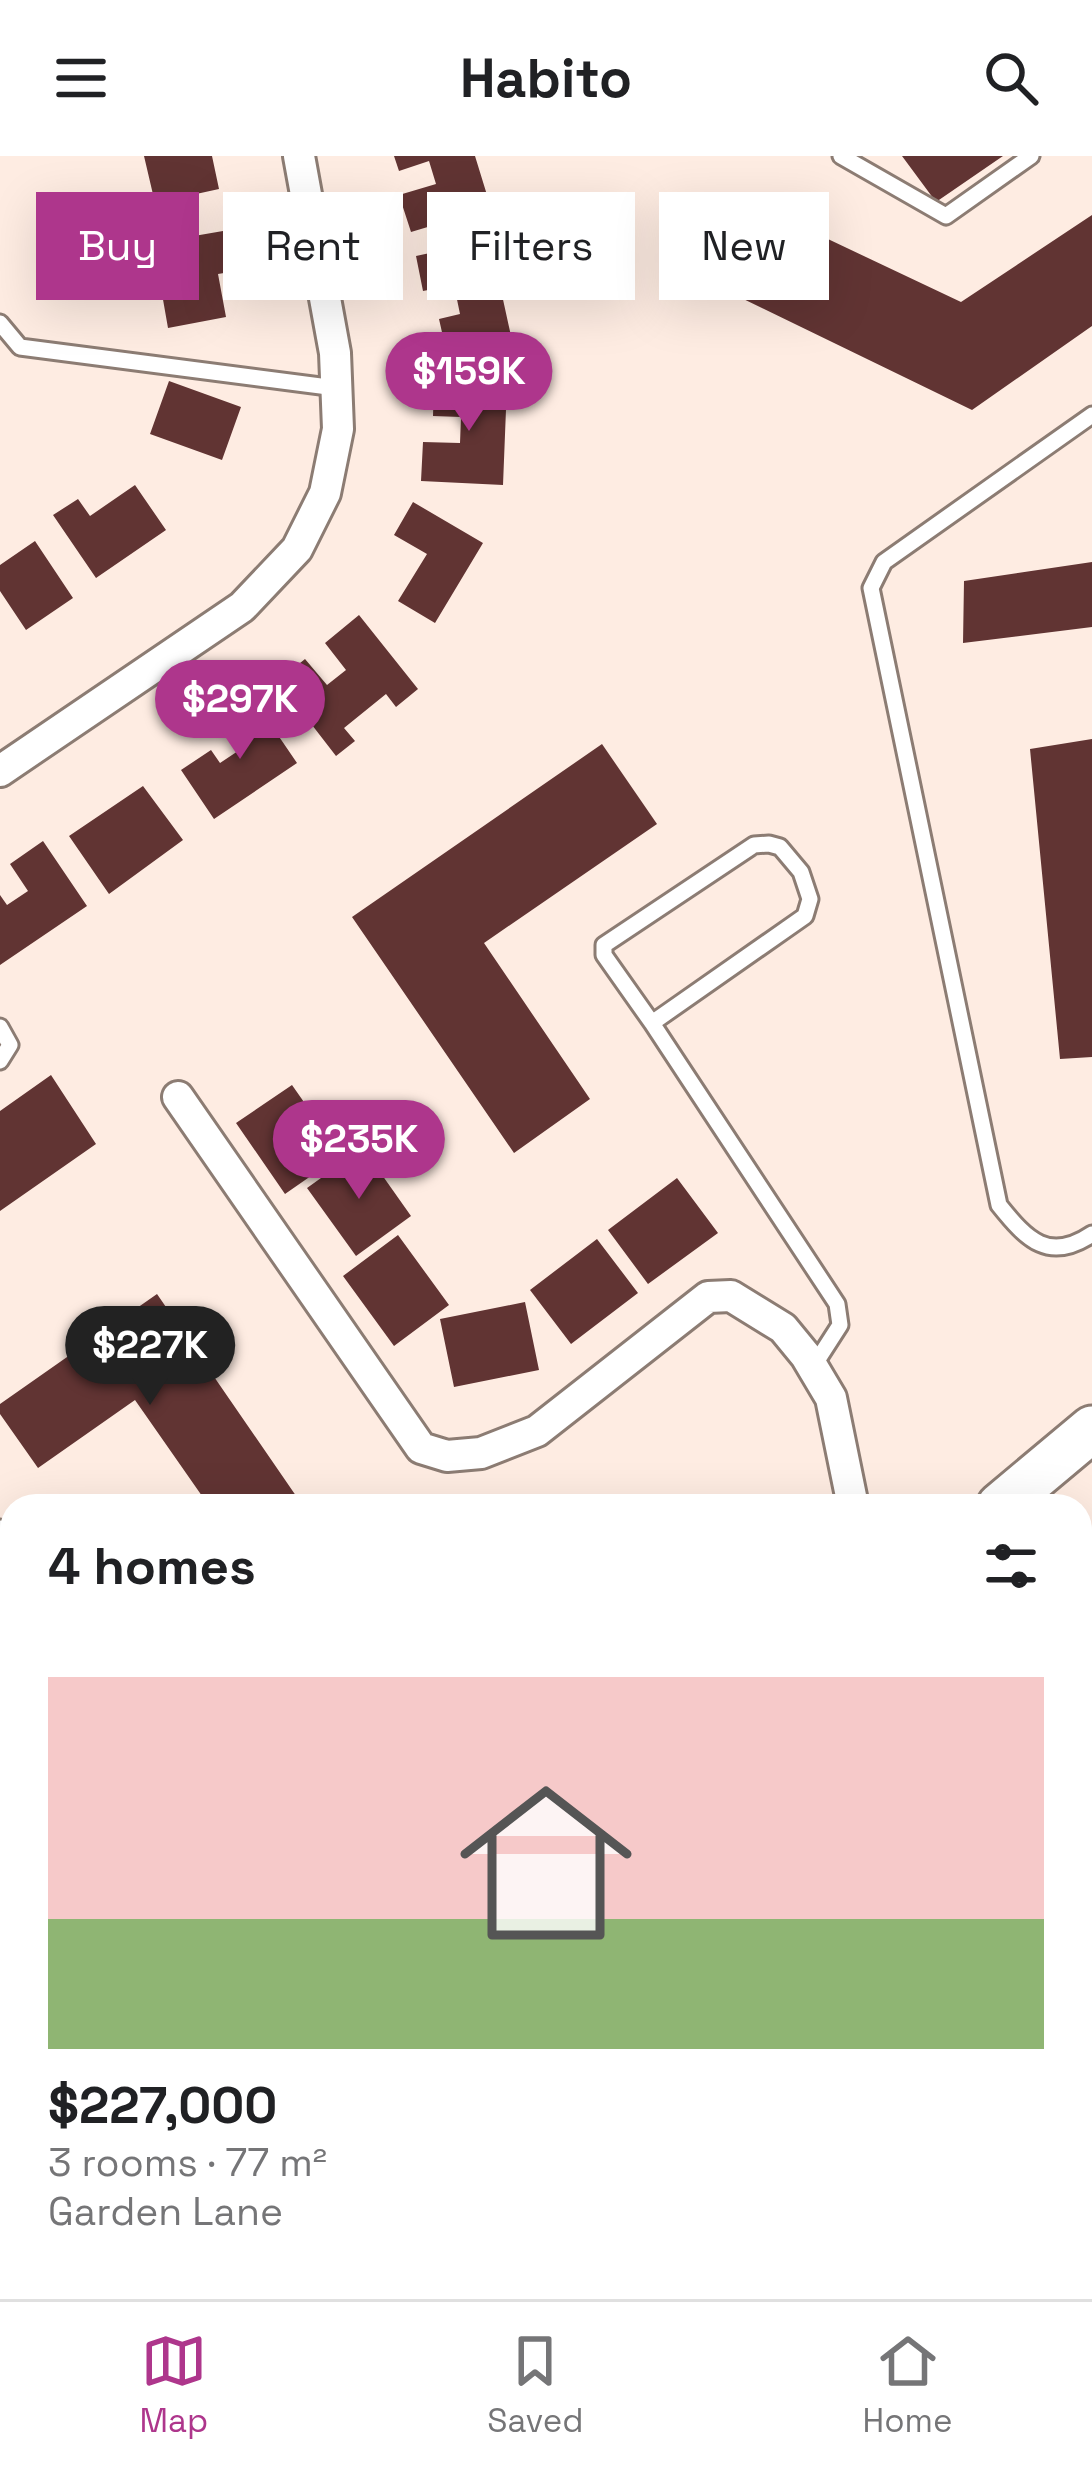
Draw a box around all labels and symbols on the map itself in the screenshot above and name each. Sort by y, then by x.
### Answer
pin: $159K [385,332,553,434]
pin: $297K [156,660,324,762]
pin: $235K [275,1100,443,1202]
pin: $227K [66,1306,234,1408]

